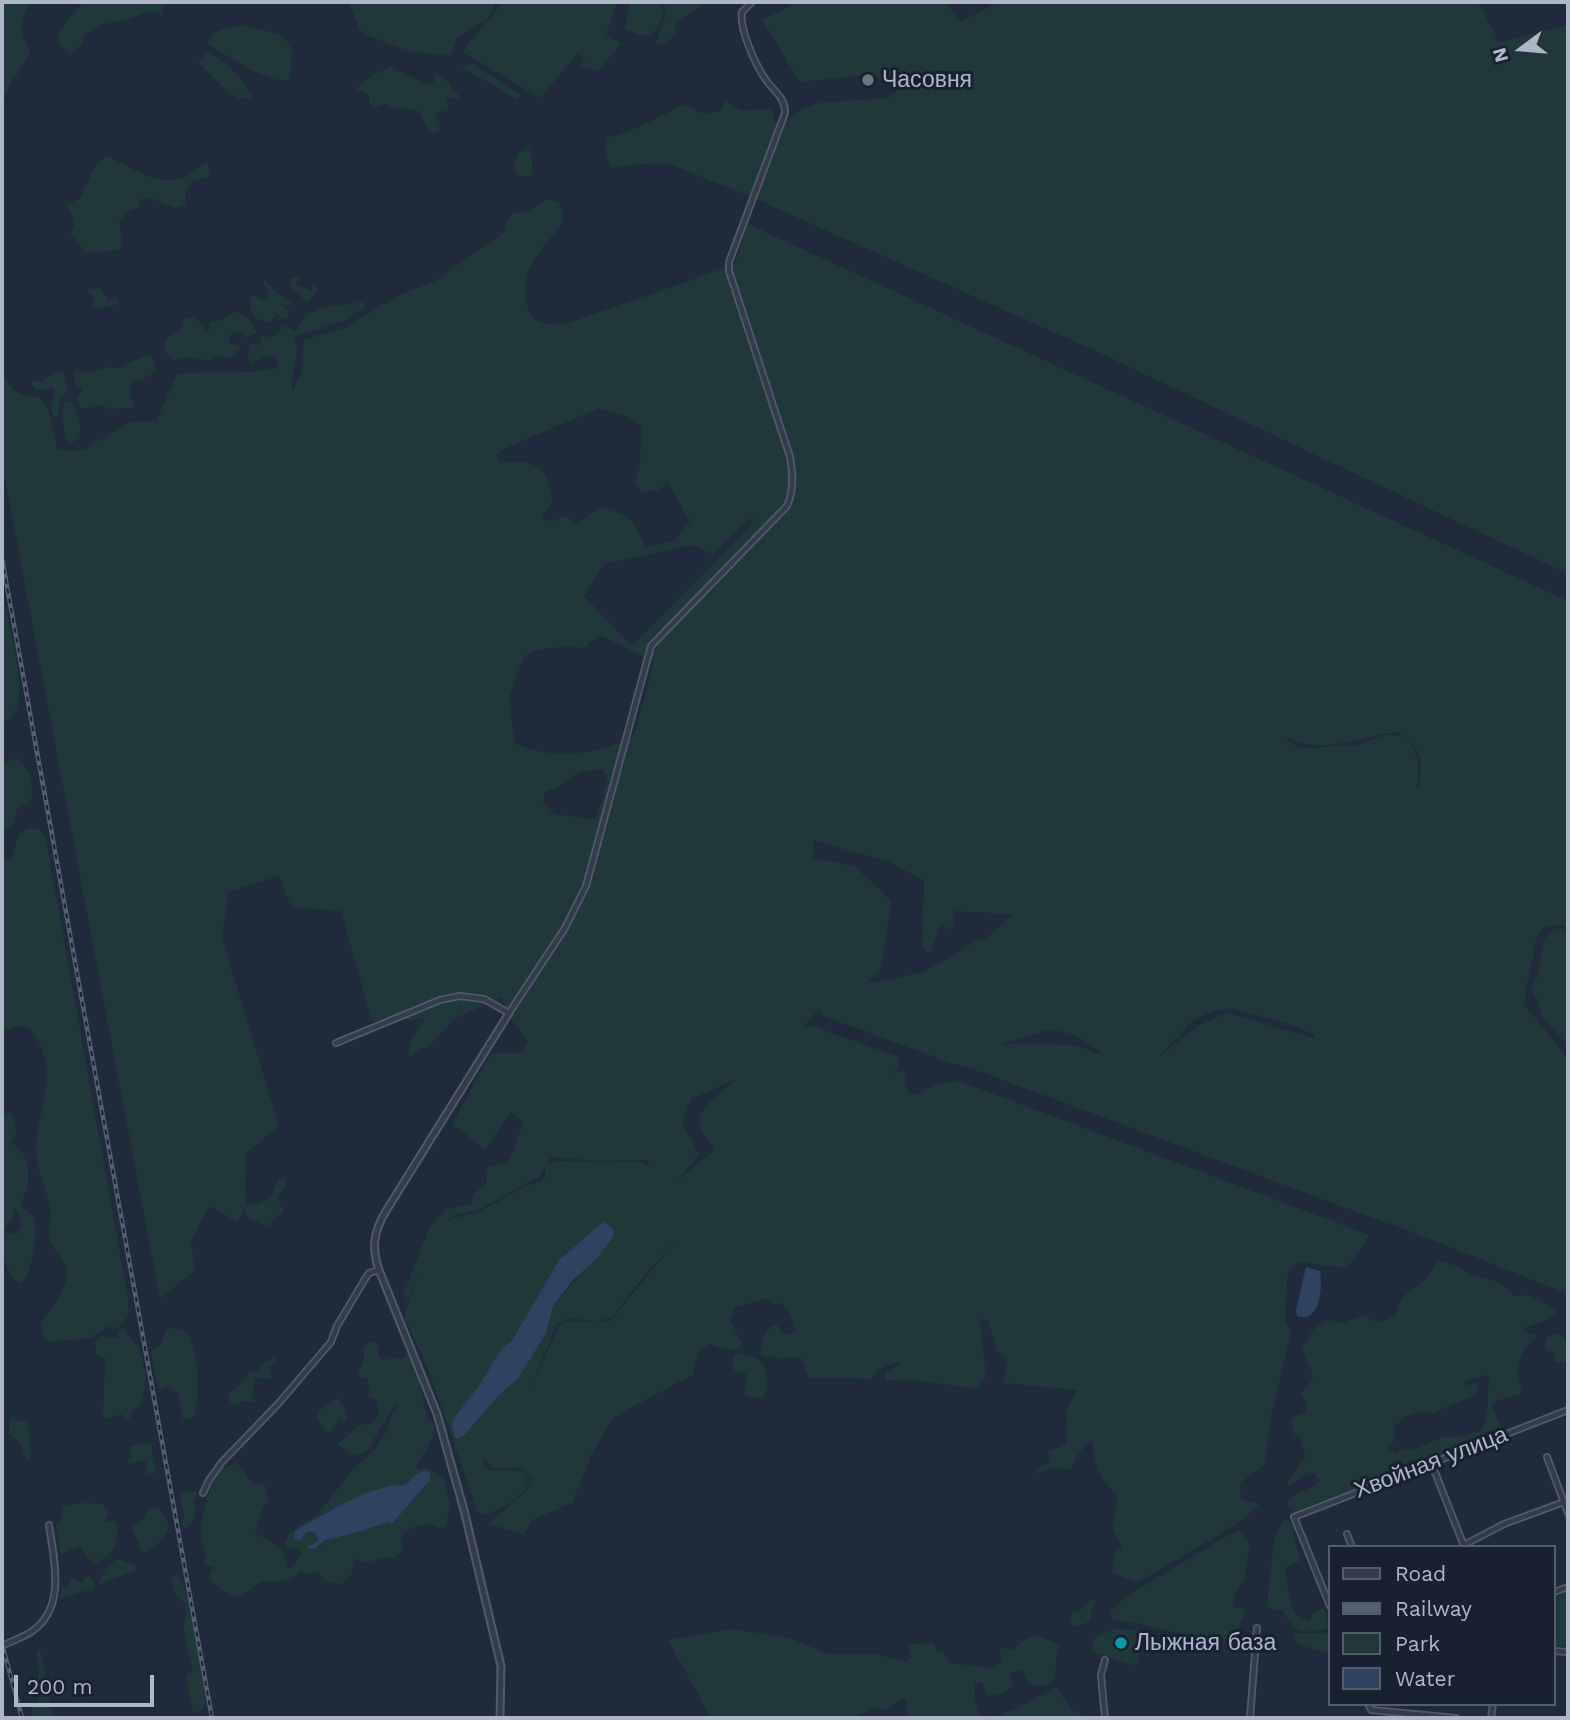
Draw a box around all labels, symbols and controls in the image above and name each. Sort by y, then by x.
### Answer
north arrow [1486,14,1556,84]
text: N [1487,45,1513,65]
place label: Часовня [882,66,972,94]
marker: Часовня [860,72,876,88]
street label: Хвойная улица [1350,1421,1512,1505]
legend [1328,1545,1556,1706]
text: Road [1395,1561,1446,1586]
text: Railway [1395,1596,1472,1621]
place label: Лыжная база [1135,1629,1276,1657]
text: Park [1395,1631,1440,1656]
marker: Лыжная база [1113,1635,1129,1651]
scale bar [18,1660,158,1704]
text: Water [1395,1666,1455,1691]
text: 200 m [27,1674,93,1699]

